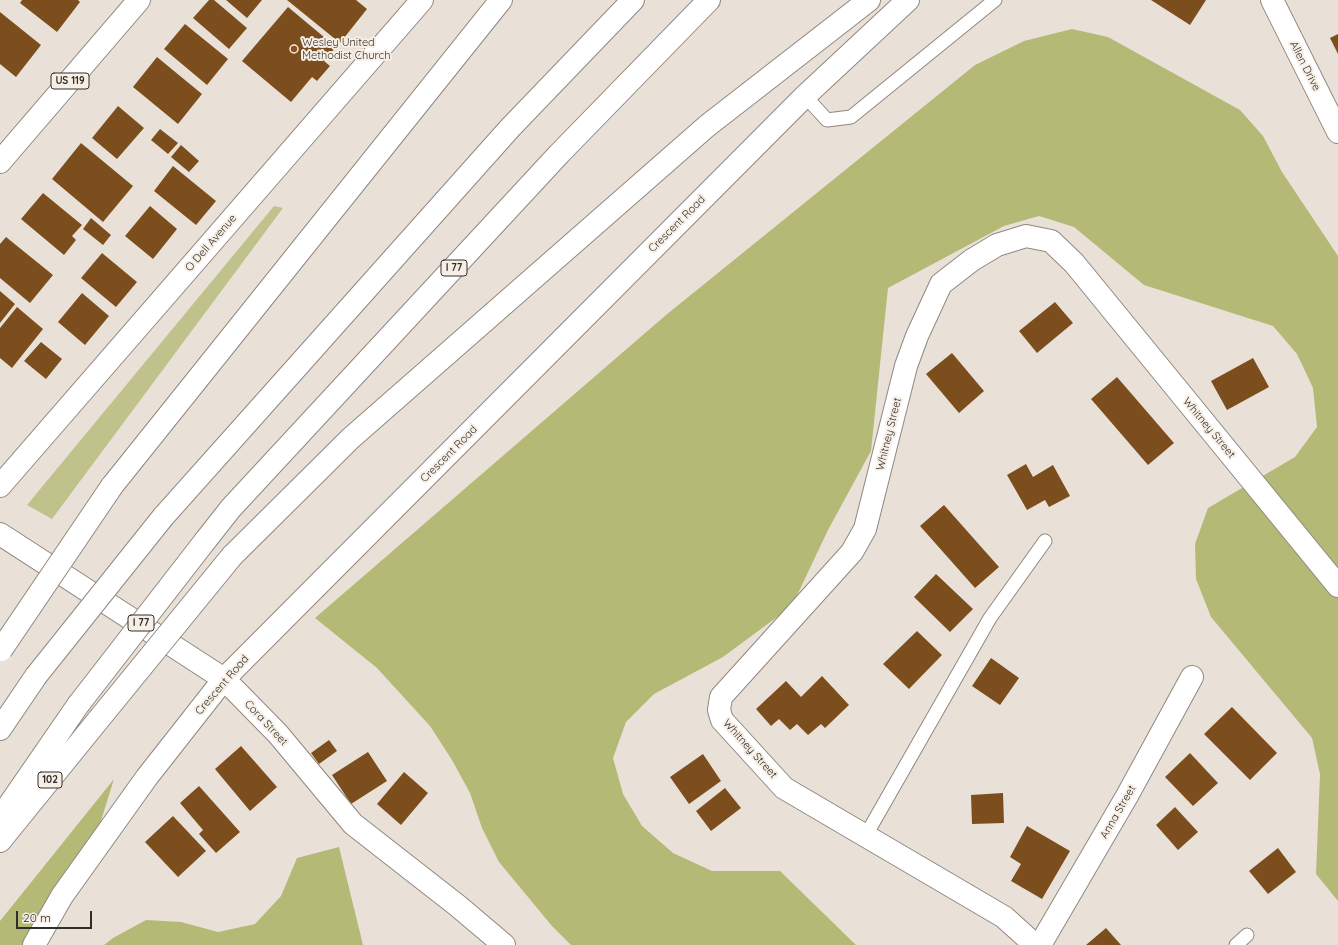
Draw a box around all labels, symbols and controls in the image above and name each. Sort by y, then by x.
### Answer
place label: Wesley United Methodist Church [302,36,390,62]
street label: Allen Drive [1287,39,1323,93]
marker: Wesley United Methodist Church [289,44,299,54]
road number: US 119 [51,73,89,89]
street label: Crescent Road [646,193,708,255]
street label: O Dell Avenue [183,212,239,274]
road number: I 77 [441,260,467,276]
street label: Whitney Street [1180,395,1238,461]
street label: Whitney Street [874,396,904,472]
street label: Crescent Road [418,423,480,485]
road number: I 77 [128,615,154,631]
street label: Crescent Road [192,652,252,718]
street label: Cora Street [242,697,290,749]
street label: Whitney Street [720,717,780,781]
road number: 102 [38,772,62,788]
street label: Anna Street [1097,783,1139,841]
scale bar [18,903,94,929]
text: 20 m [23,910,51,925]

